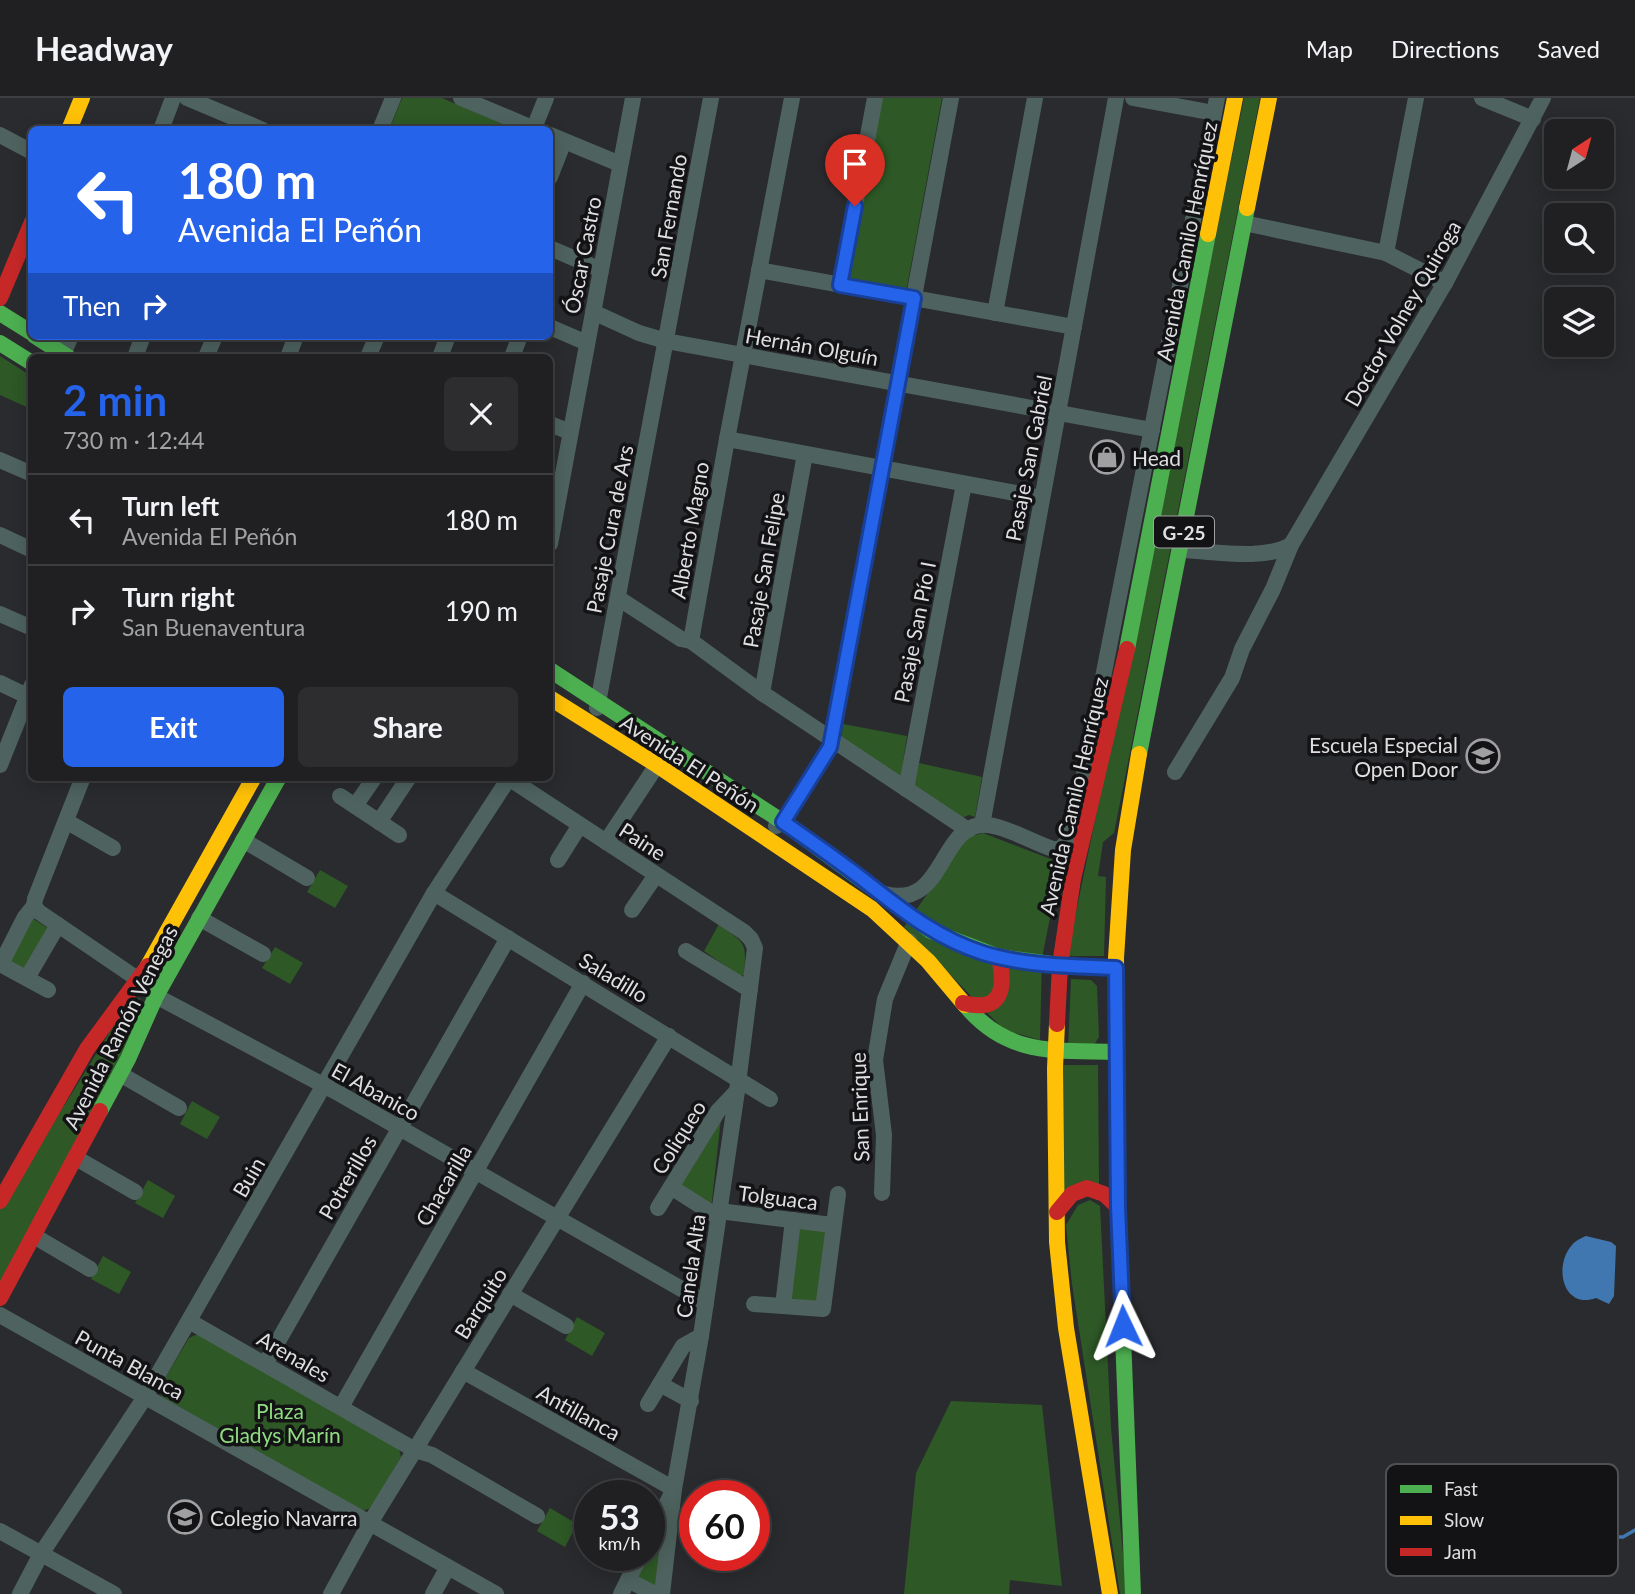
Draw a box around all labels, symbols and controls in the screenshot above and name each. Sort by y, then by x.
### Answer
text: Headway [35,28,173,68]
text: Map [1306,34,1353,63]
text: Directions [1391,34,1499,63]
text: Saved [1537,34,1600,63]
street label: Avenida Camilo Henríquez [1150,119,1222,363]
north arrow [1544,119,1614,189]
map controls [1544,119,1614,357]
pin [825,134,885,206]
icon: arrive [836,145,874,183]
text: 180 m [178,151,316,209]
street label: San Fernando [645,152,691,280]
icon: left [63,154,154,245]
street label: Óscar Castro [558,194,606,316]
button: search [1544,203,1614,273]
text: Avenida El Peñón [178,210,422,249]
street label: Doctor Volney Quiroga [1339,216,1465,410]
icon: right [135,287,173,325]
button: layers [1544,287,1614,357]
text: Then [63,290,121,322]
street label: Hernán Olguín [744,322,880,370]
street label: Pasaje San Gabriel [1000,373,1056,543]
text: 2 min [63,375,167,425]
button: close [444,377,518,451]
text: 730 m · 12:44 [63,426,205,454]
shop icon: Head [1088,438,1126,476]
street label: Pasaje Cura de Ars [580,443,638,615]
place label: Head [1132,445,1181,470]
street label: Alberto Magno [665,460,713,600]
text: Turn left [122,490,219,522]
street label: Pasaje San Felipe [737,490,789,650]
icon: left [63,501,101,539]
text: 180 m [445,504,518,536]
road number: G-25 [1154,516,1214,547]
text: Avenida El Peñón [122,522,297,550]
street label: Pasaje San Pío I [888,559,940,705]
text: Turn right [122,581,235,613]
icon: right [63,592,101,630]
text: 190 m [445,595,518,627]
text: San Buenaventura [122,613,305,641]
street label: Avenida Camilo Henríquez [1033,675,1113,917]
button: Exit [63,687,284,767]
button: Share [298,687,518,767]
street label: Avenida El Peñón [616,709,764,817]
place label: Escuela Especial Open Door [1309,732,1458,781]
school or university icon: Escuela Especial Open Door [1464,737,1502,775]
street label: Paine [615,817,671,865]
street label: Avenida Ramón Venegas [58,921,182,1133]
street label: Saladillo [575,947,653,1007]
street label: San Enrique [845,1052,873,1162]
street label: El Abanico [328,1057,424,1125]
street label: Coliqueo [646,1095,710,1178]
street label: Potrerillos [313,1130,381,1224]
street label: Chacarilla [410,1140,476,1230]
street label: Buin [227,1153,269,1201]
street label: Tolguaca [737,1180,819,1214]
street label: Canela Alta [670,1213,710,1319]
street label: Barquito [448,1263,512,1343]
position arrow [1086,1289,1160,1363]
street label: Punta Blanca [71,1324,189,1404]
street label: Arenales [253,1325,335,1387]
street label: Antillanca [533,1379,625,1445]
park label: Plaza Gladys Marín [219,1398,341,1447]
legend [1386,1464,1618,1576]
text: Fast [1444,1477,1478,1500]
speed limit sign: 60 [679,1480,770,1571]
text: 53 [599,1495,640,1537]
school or university icon: Colegio Navarra [166,1498,204,1536]
place label: Colegio Navarra [210,1505,358,1530]
text: Slow [1444,1508,1484,1531]
text: km/h [598,1532,641,1554]
text: Jam [1444,1540,1477,1563]

